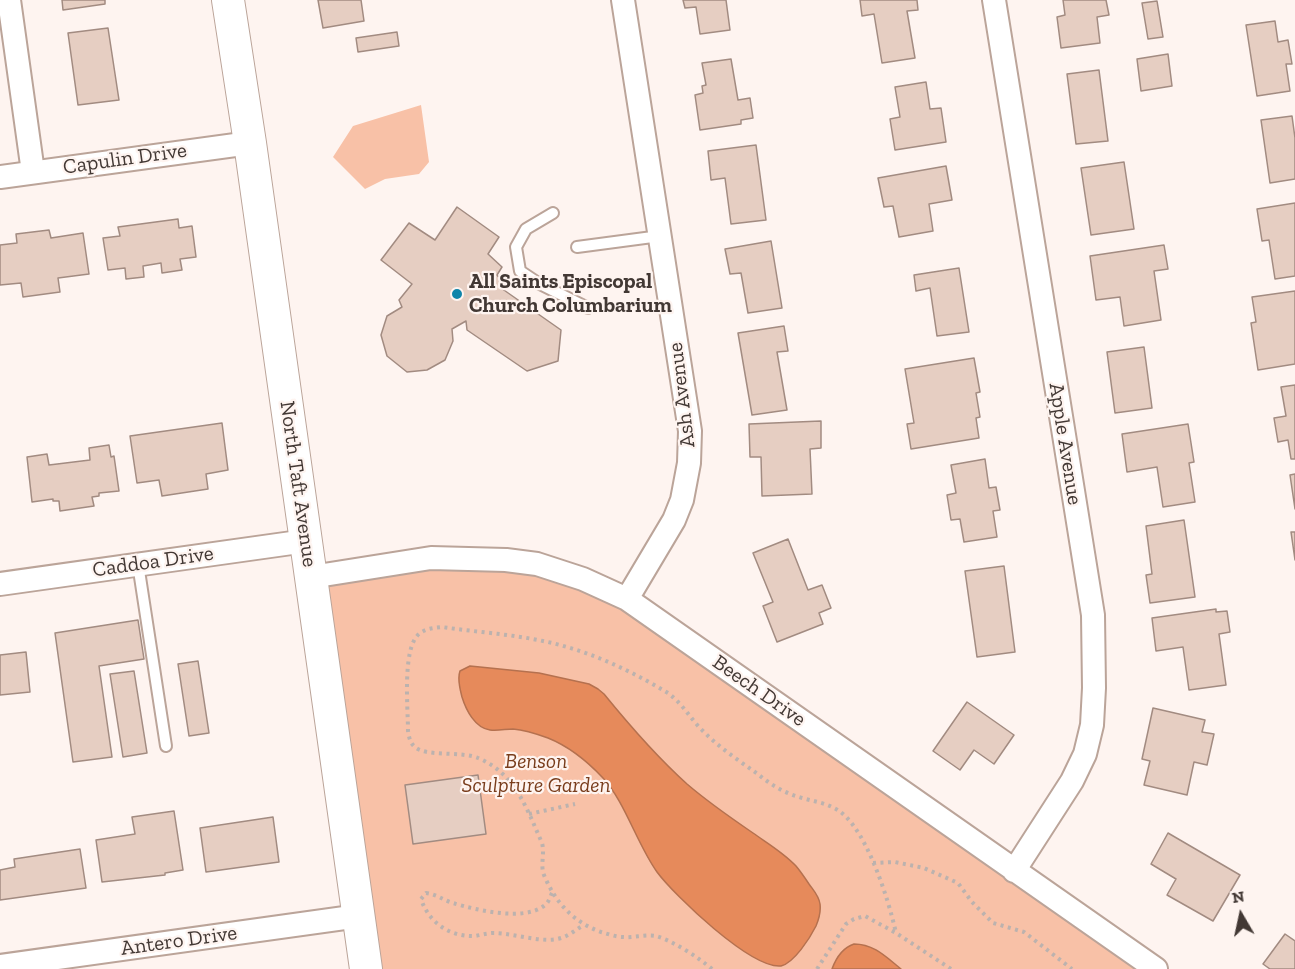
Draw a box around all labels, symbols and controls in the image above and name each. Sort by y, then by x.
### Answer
street label: Capulin Drive [61,138,189,180]
place label: All Saints Episcopal Church Columbarium [469,269,672,319]
marker: All Saints Episcopal Church Columbarium [450,287,464,301]
street label: Ash Avenue [663,341,701,449]
street label: Apple Avenue [1043,381,1087,507]
street label: North Taft Avenue [274,399,322,569]
street label: Caddoa Drive [91,541,215,583]
street label: Beech Drive [708,650,810,732]
park label: Benson Sculpture Garden [462,749,610,799]
north arrow [1211,885,1271,945]
text: N [1231,886,1246,907]
street label: Antero Drive [119,920,239,962]

